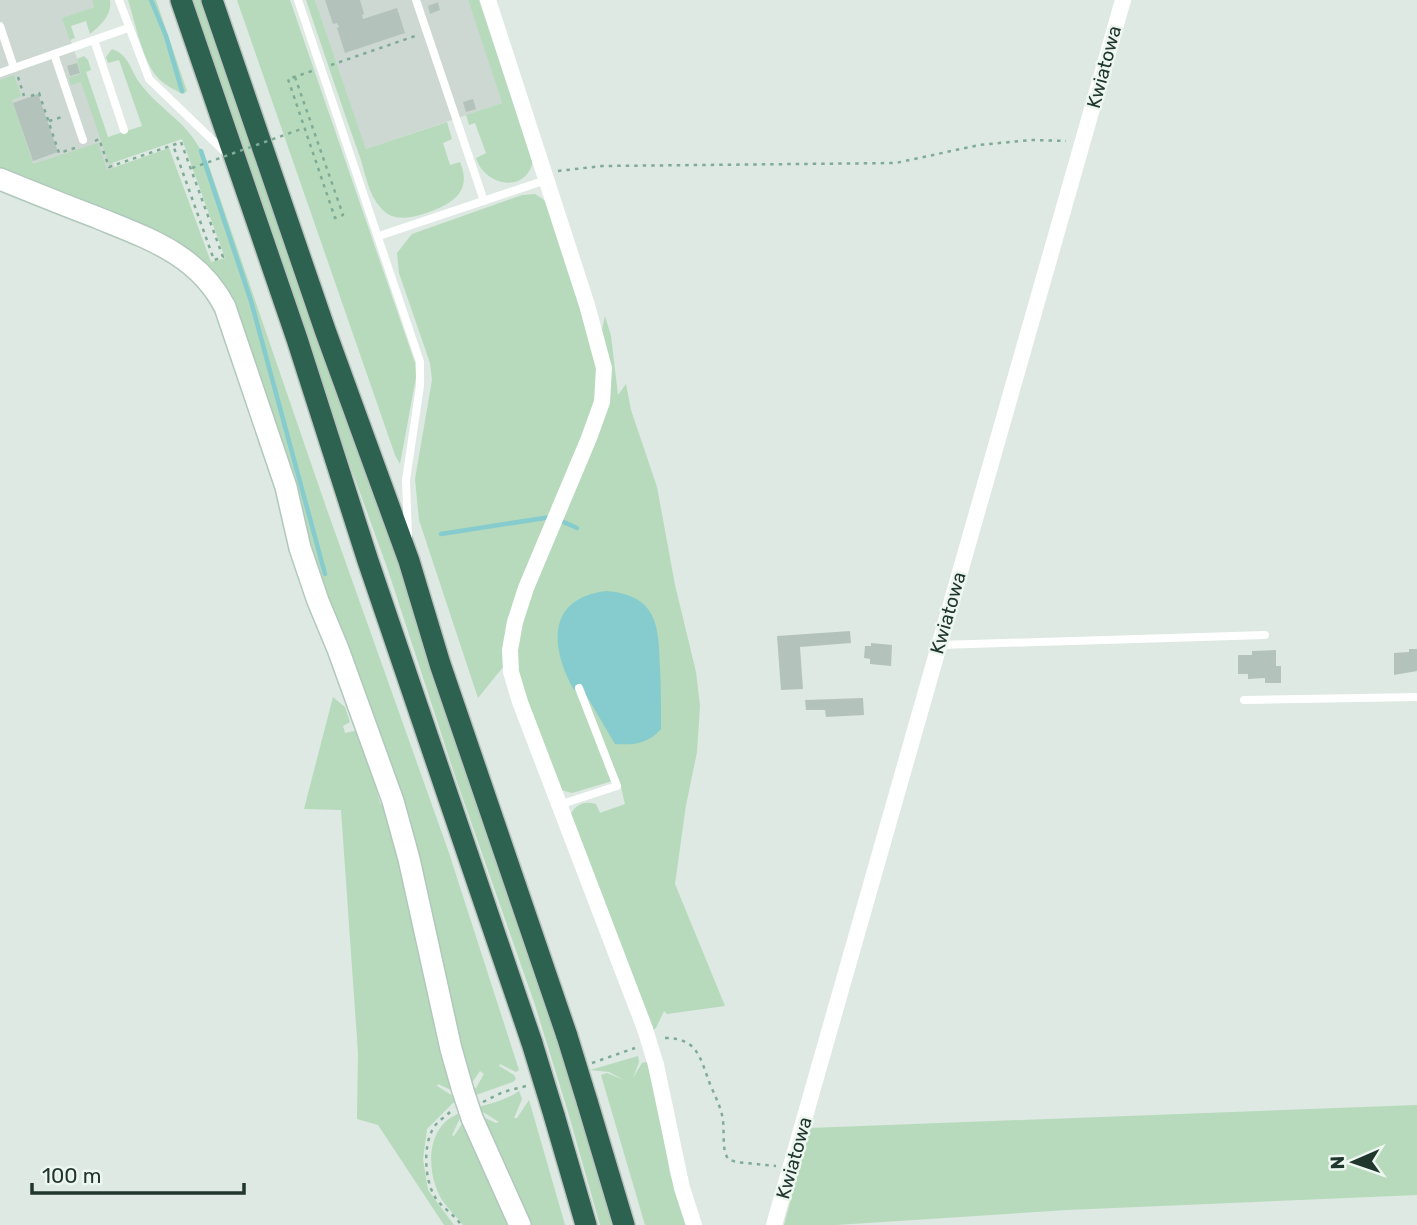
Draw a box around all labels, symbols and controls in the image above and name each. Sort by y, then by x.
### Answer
street label: Kwiatowa [1082,23,1126,111]
street label: Kwiatowa [925,569,971,657]
street label: Kwiatowa [771,1114,817,1202]
north arrow [1319,1127,1389,1197]
scale bar [32,1152,243,1196]
text: N [1326,1155,1349,1170]
text: 100 m [42,1163,101,1188]

